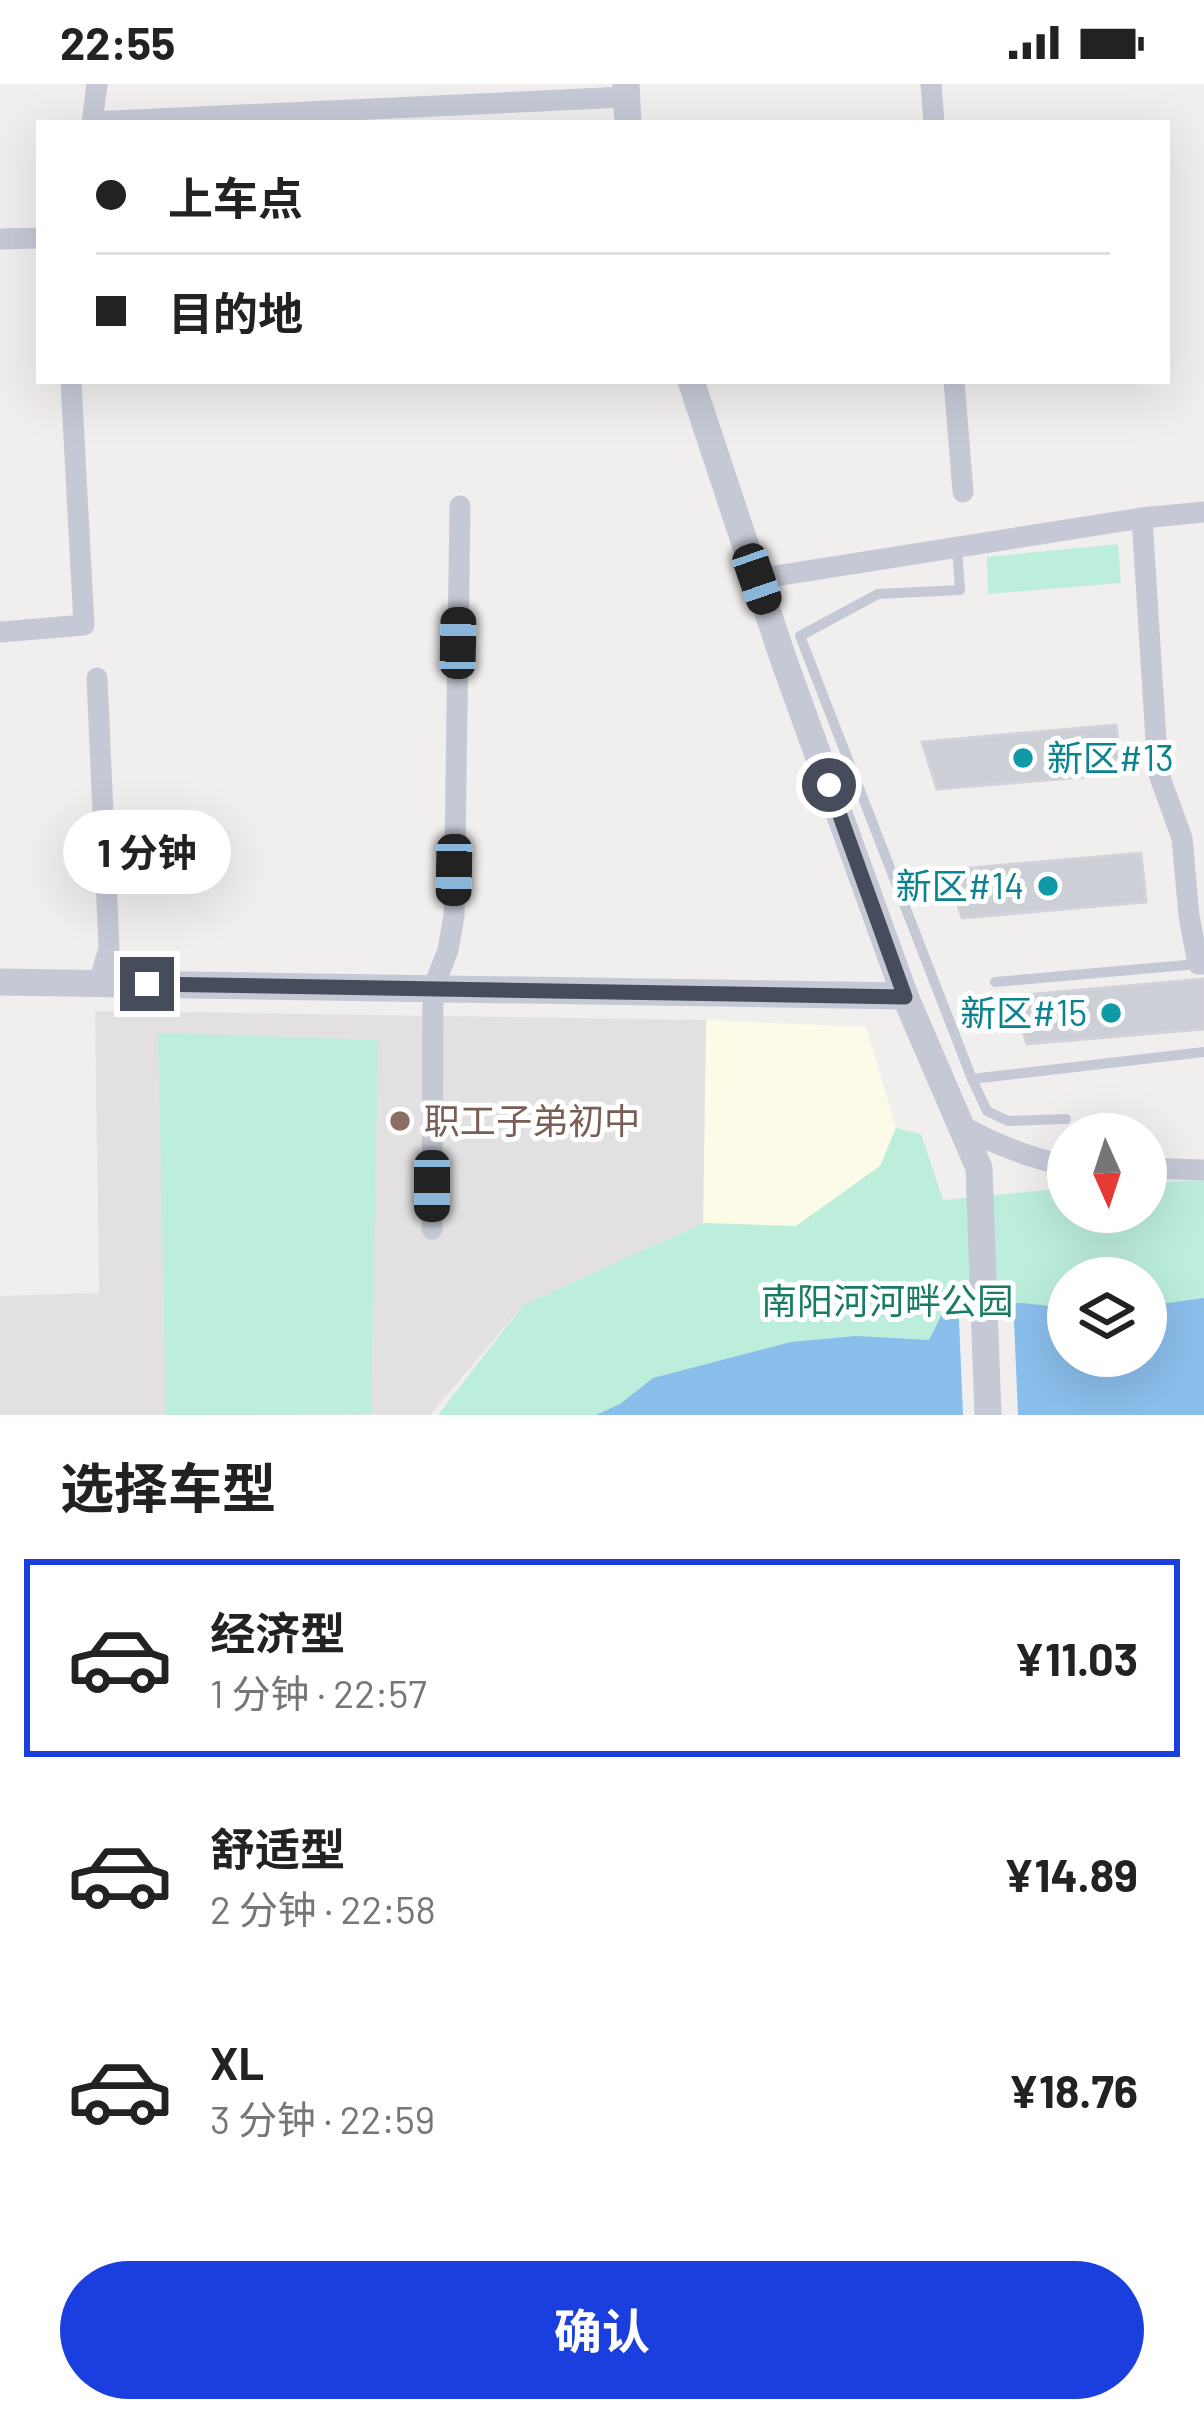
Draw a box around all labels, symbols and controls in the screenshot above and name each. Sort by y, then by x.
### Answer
text: 22:55 [60,15,175,69]
text: 上车点 [168,170,303,224]
text: 目的地 [168,285,303,339]
car [728,539,786,619]
car [439,607,477,679]
place label: 新区#13 [1047,735,1174,778]
marker: 新区#13 [1010,745,1036,771]
route start [802,758,856,812]
callout: 1 分钟 [63,810,231,894]
text: 1 分钟 [97,828,197,875]
car [435,834,473,906]
place label: 新区#14 [896,863,1024,906]
marker: 新区#14 [1035,873,1061,899]
route end [120,957,174,1011]
place label: 新区#15 [960,990,1087,1033]
marker: 新区#15 [1098,1000,1124,1026]
place label: 职工子弟初中 [424,1098,640,1141]
marker: 职工子弟初中 [387,1108,413,1134]
north arrow [1047,1113,1167,1233]
map controls [1047,1113,1167,1377]
car [414,1150,450,1222]
button: layers [1047,1257,1167,1377]
park label: 南阳河河畔公园 [761,1278,1013,1321]
text: 选择车型 [60,1454,276,1519]
icon: car [66,1604,174,1712]
text: 经济型 [210,1605,345,1659]
text: ¥11.03 [1014,1631,1138,1685]
text: 1 分钟 · 22:57 [210,1669,427,1716]
icon: car [66,1820,174,1928]
text: 舒适型 [210,1821,345,1875]
text: ¥14.89 [1004,1847,1138,1901]
text: 2 分钟 · 22:58 [210,1885,436,1932]
text: XL [210,2035,264,2089]
icon: car [66,2036,174,2144]
text: ¥18.76 [1008,2063,1138,2117]
text: 3 分钟 · 22:59 [210,2095,435,2142]
button: 确认 [60,2261,1144,2399]

